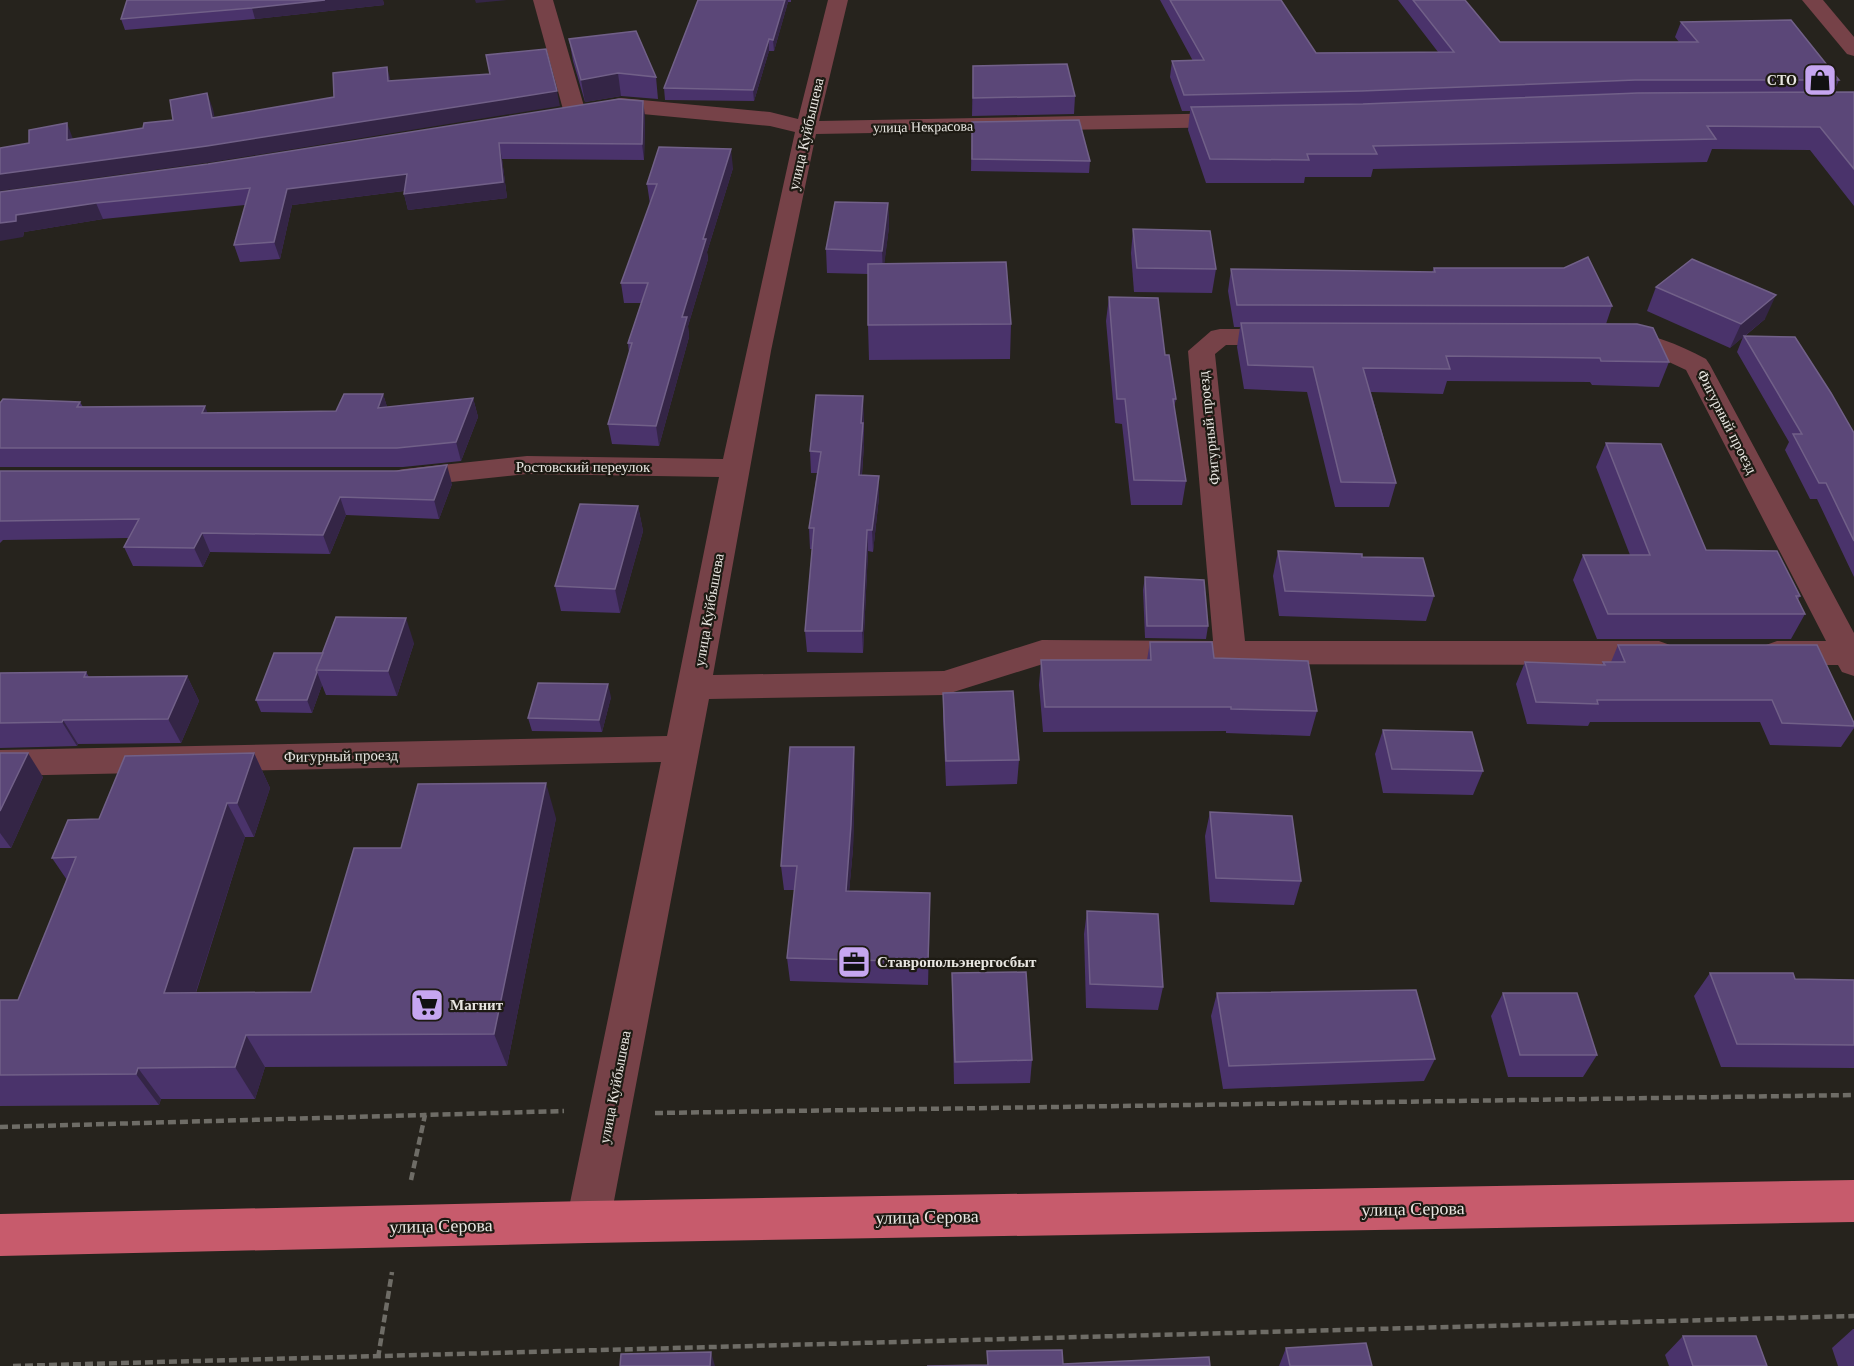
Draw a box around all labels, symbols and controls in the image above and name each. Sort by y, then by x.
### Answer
shop icon: СТО [1802,62,1838,98]
place label: СТО [1767,73,1797,88]
street label: улица Куйбышева [785,76,827,192]
street label: улица Некрасова [873,119,974,135]
street label: Фигурный проезд [1694,367,1760,477]
street label: Фигурный проезд [1195,370,1223,486]
street label: Ростовский переулок [516,459,651,475]
street label: улица Куйбышева [691,552,727,668]
street label: Фигурный проезд [284,747,399,765]
office icon: Ставропольэнергосбыт [836,944,872,980]
place label: Ставропольэнергосбыт [877,954,1037,970]
supermarket icon: Магнит [409,987,445,1023]
place label: Магнит [450,997,504,1013]
street label: улица Куйбышева [596,1029,634,1145]
street label: улица Серова [1361,1198,1465,1220]
street label: улица Серова [875,1206,979,1228]
street label: улица Серова [389,1215,493,1237]

